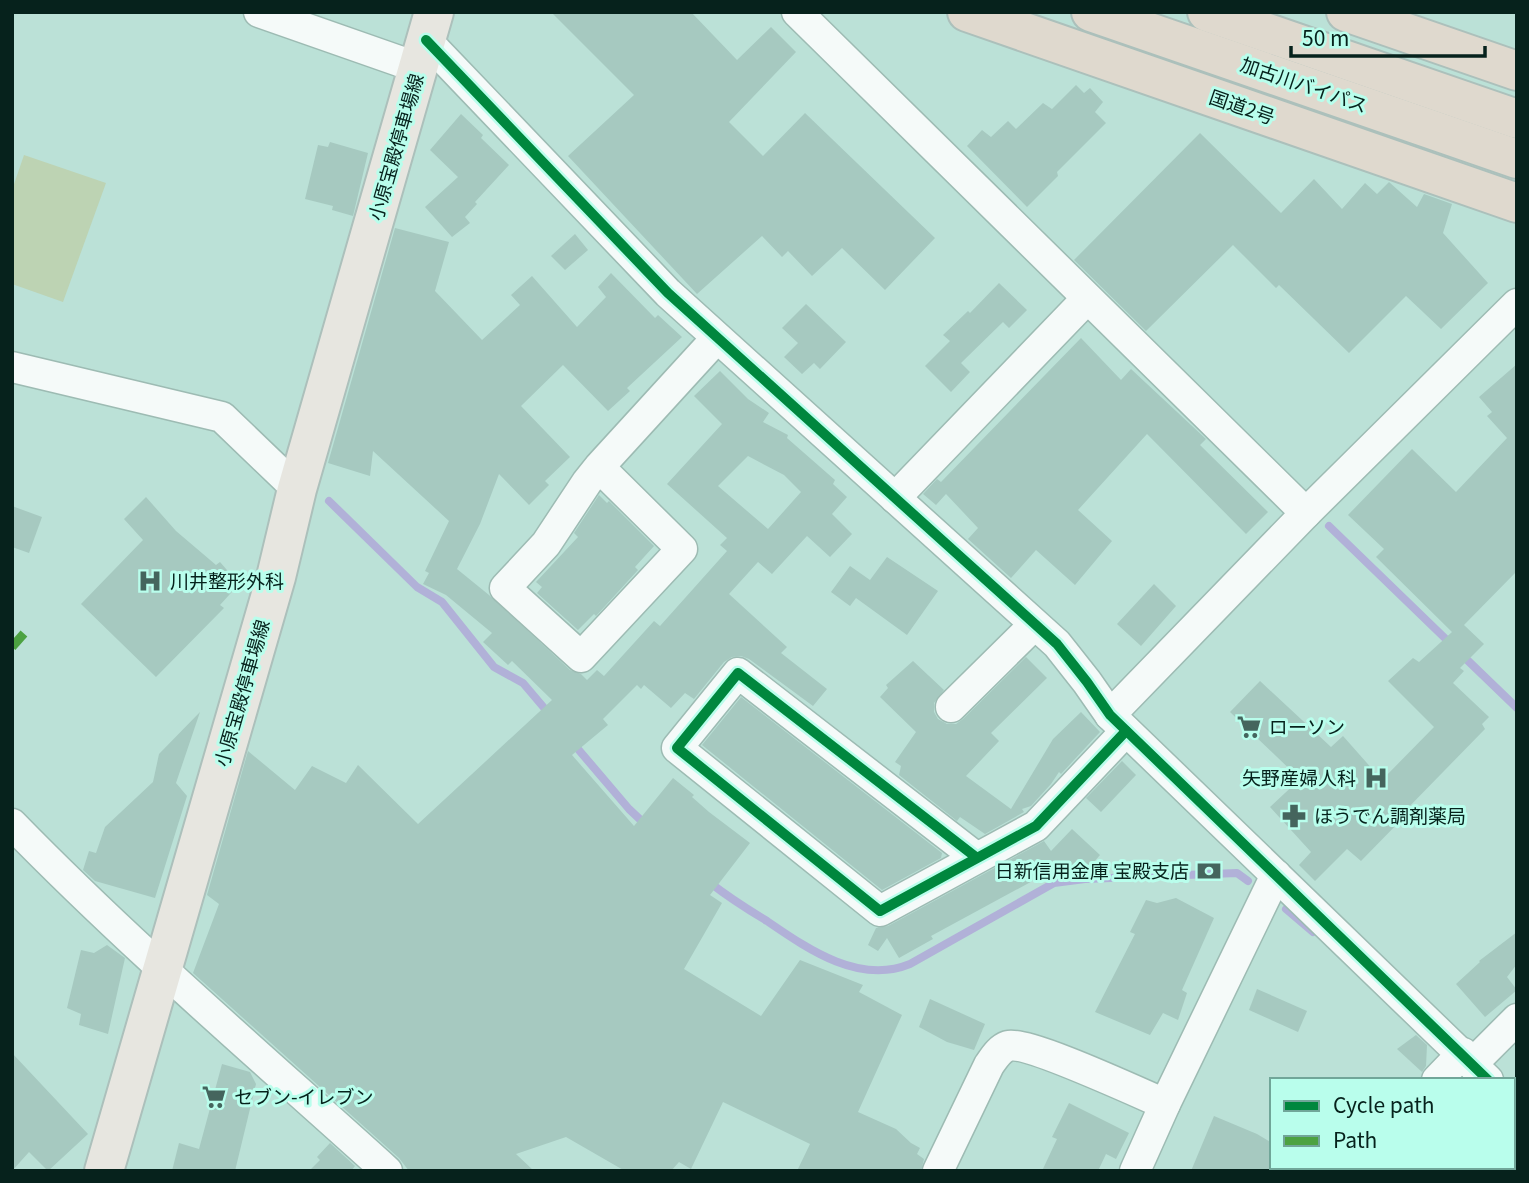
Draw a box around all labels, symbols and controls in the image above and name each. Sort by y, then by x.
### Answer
scale bar [1291,14,1485,58]
text: 50 m [1302,22,1349,52]
street label: 加古川バイパス [1237,49,1372,118]
street label: 小原宝殿停車場線 [361,70,428,223]
street label: 国道2号 [1206,82,1279,129]
place label: 川井整形外科 [170,566,284,593]
hospital icon: 川井整形外科 [136,567,164,595]
street label: 小原宝殿停車場線 [207,616,274,769]
place label: ローソン [1269,712,1345,739]
supermarket icon: ローソン [1235,713,1263,741]
place label: 矢野産婦人科 [1242,763,1356,790]
hospital icon: 矢野産婦人科 [1362,764,1390,792]
place label: ほうでん調剤薬局 [1314,801,1466,828]
pharmacy icon: ほうでん調剤薬局 [1280,802,1308,830]
place label: 日新信用金庫 宝殿支店 [995,856,1189,883]
bank icon: 日新信用金庫 宝殿支店 [1195,857,1223,885]
legend [1270,1078,1515,1169]
place label: セブン-イレブン [234,1082,374,1109]
supermarket icon: セブン-イレブン [200,1083,228,1111]
text: Cycle path [1333,1089,1435,1119]
text: Path [1333,1124,1377,1154]

